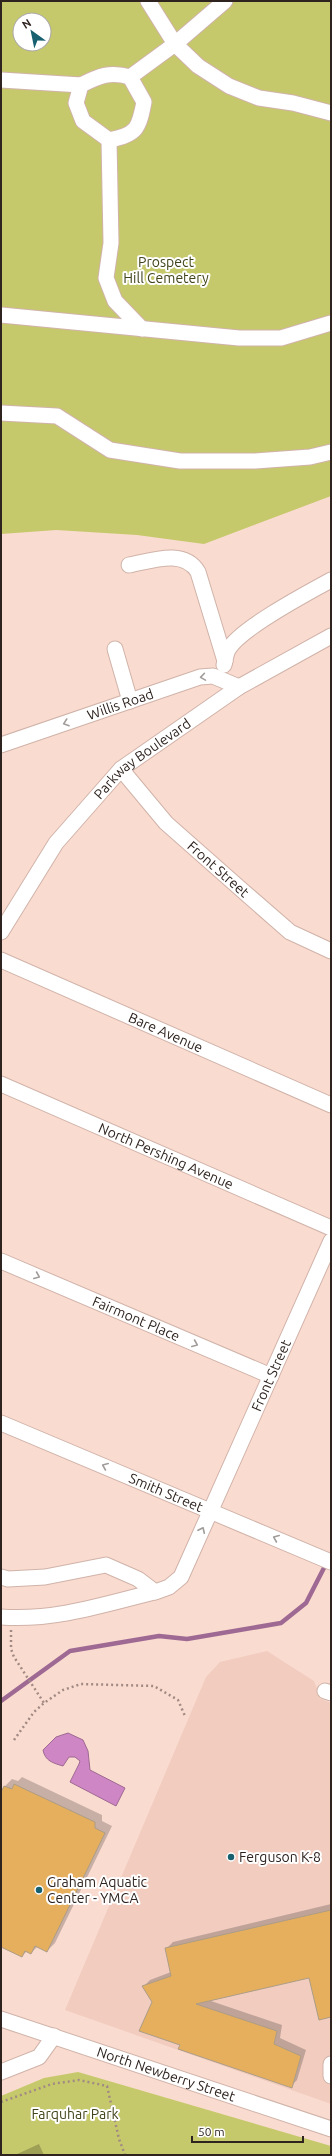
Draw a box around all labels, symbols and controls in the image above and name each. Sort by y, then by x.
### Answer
north arrow [12,12,52,52]
text: N [20,16,33,31]
park label: Prospect Hill Cemetery [123,254,209,286]
one-way arrow [200,672,206,681]
street label: Willis Road [85,686,155,723]
street label: Parkway Boulevard [91,715,194,802]
one-way arrow [63,718,70,727]
street label: Front Street [184,838,253,901]
street label: Bare Avenue [126,1009,205,1056]
street label: North Pershing Avenue [96,1120,236,1192]
one-way arrow [32,1271,40,1279]
street label: Fairmont Place [90,1293,182,1344]
street label: Front Street [248,1337,294,1414]
one-way arrow [191,1339,198,1347]
one-way arrow [101,1463,109,1471]
street label: Smith Street [127,1470,206,1515]
one-way arrow [197,1526,205,1534]
one-way arrow [273,1535,280,1543]
place label: Ferguson K-8 [239,1849,321,1865]
marker: Ferguson K-8 [226,1852,236,1862]
place label: Graham Aquatic Center - YMCA [47,1874,148,1906]
marker: Graham Aquatic Center - YMCA [34,1885,44,1895]
street label: North Newberry Street [95,2044,238,2105]
park label: Farquhar Park [31,2106,119,2122]
scale bar [192,2118,303,2144]
text: 50 m [198,2125,225,2138]

